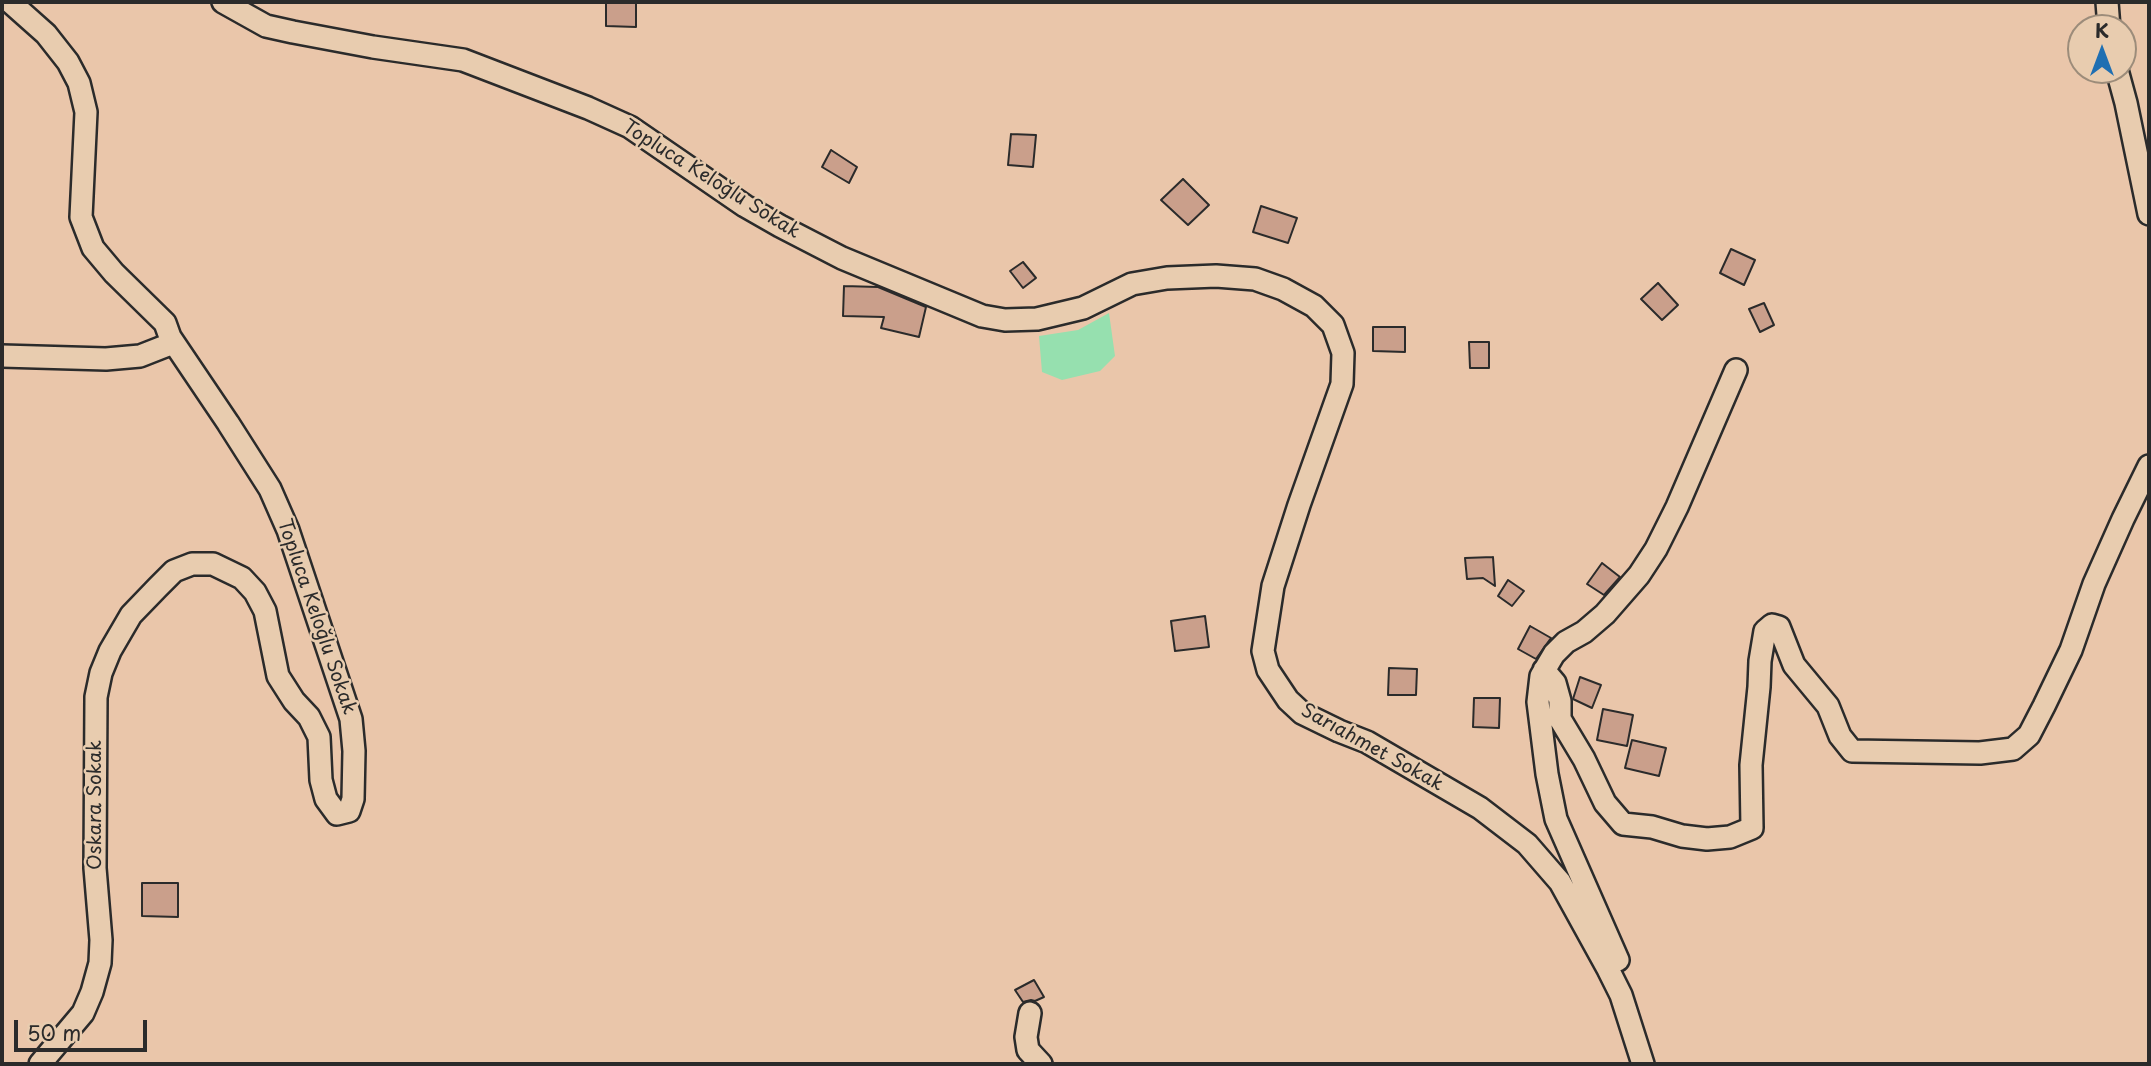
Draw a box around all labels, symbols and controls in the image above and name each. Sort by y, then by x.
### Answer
north arrow [2067,14,2137,84]
text: K [2095,16,2109,44]
street label: Topluca Keloğlu Sokak [618,116,804,244]
street label: Topluca Keloğlu Sokak [272,516,360,718]
street label: Sarıahmet Sokak [1297,699,1447,797]
street label: Oskara Sokak [85,740,107,870]
scale bar [18,1006,150,1050]
text: 50 m [27,1016,81,1048]

